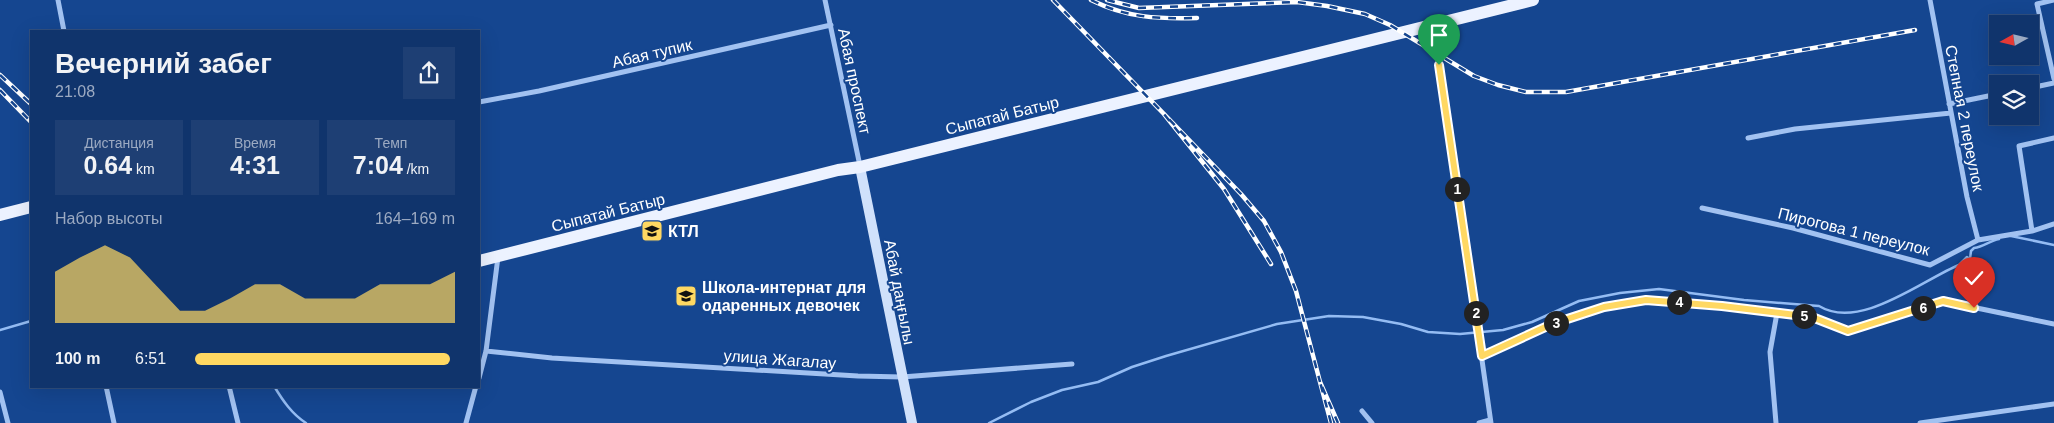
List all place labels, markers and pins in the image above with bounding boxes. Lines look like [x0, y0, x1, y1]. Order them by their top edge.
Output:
pin [1418, 14, 1460, 65]
pin: 1 [1444, 176, 1470, 202]
school or university icon: КТЛ [640, 219, 664, 243]
place label: КТЛ [668, 223, 699, 240]
pin [1953, 257, 1995, 308]
place label: Школа-интернат для одаренных девочек [702, 279, 866, 314]
school or university icon: Школа-интернат для одаренных девочек [674, 284, 698, 308]
pin: 4 [1666, 290, 1692, 314]
pin: 6 [1910, 296, 1936, 320]
pin: 2 [1464, 300, 1488, 326]
pin: 5 [1792, 304, 1816, 328]
pin: 3 [1544, 310, 1568, 336]

